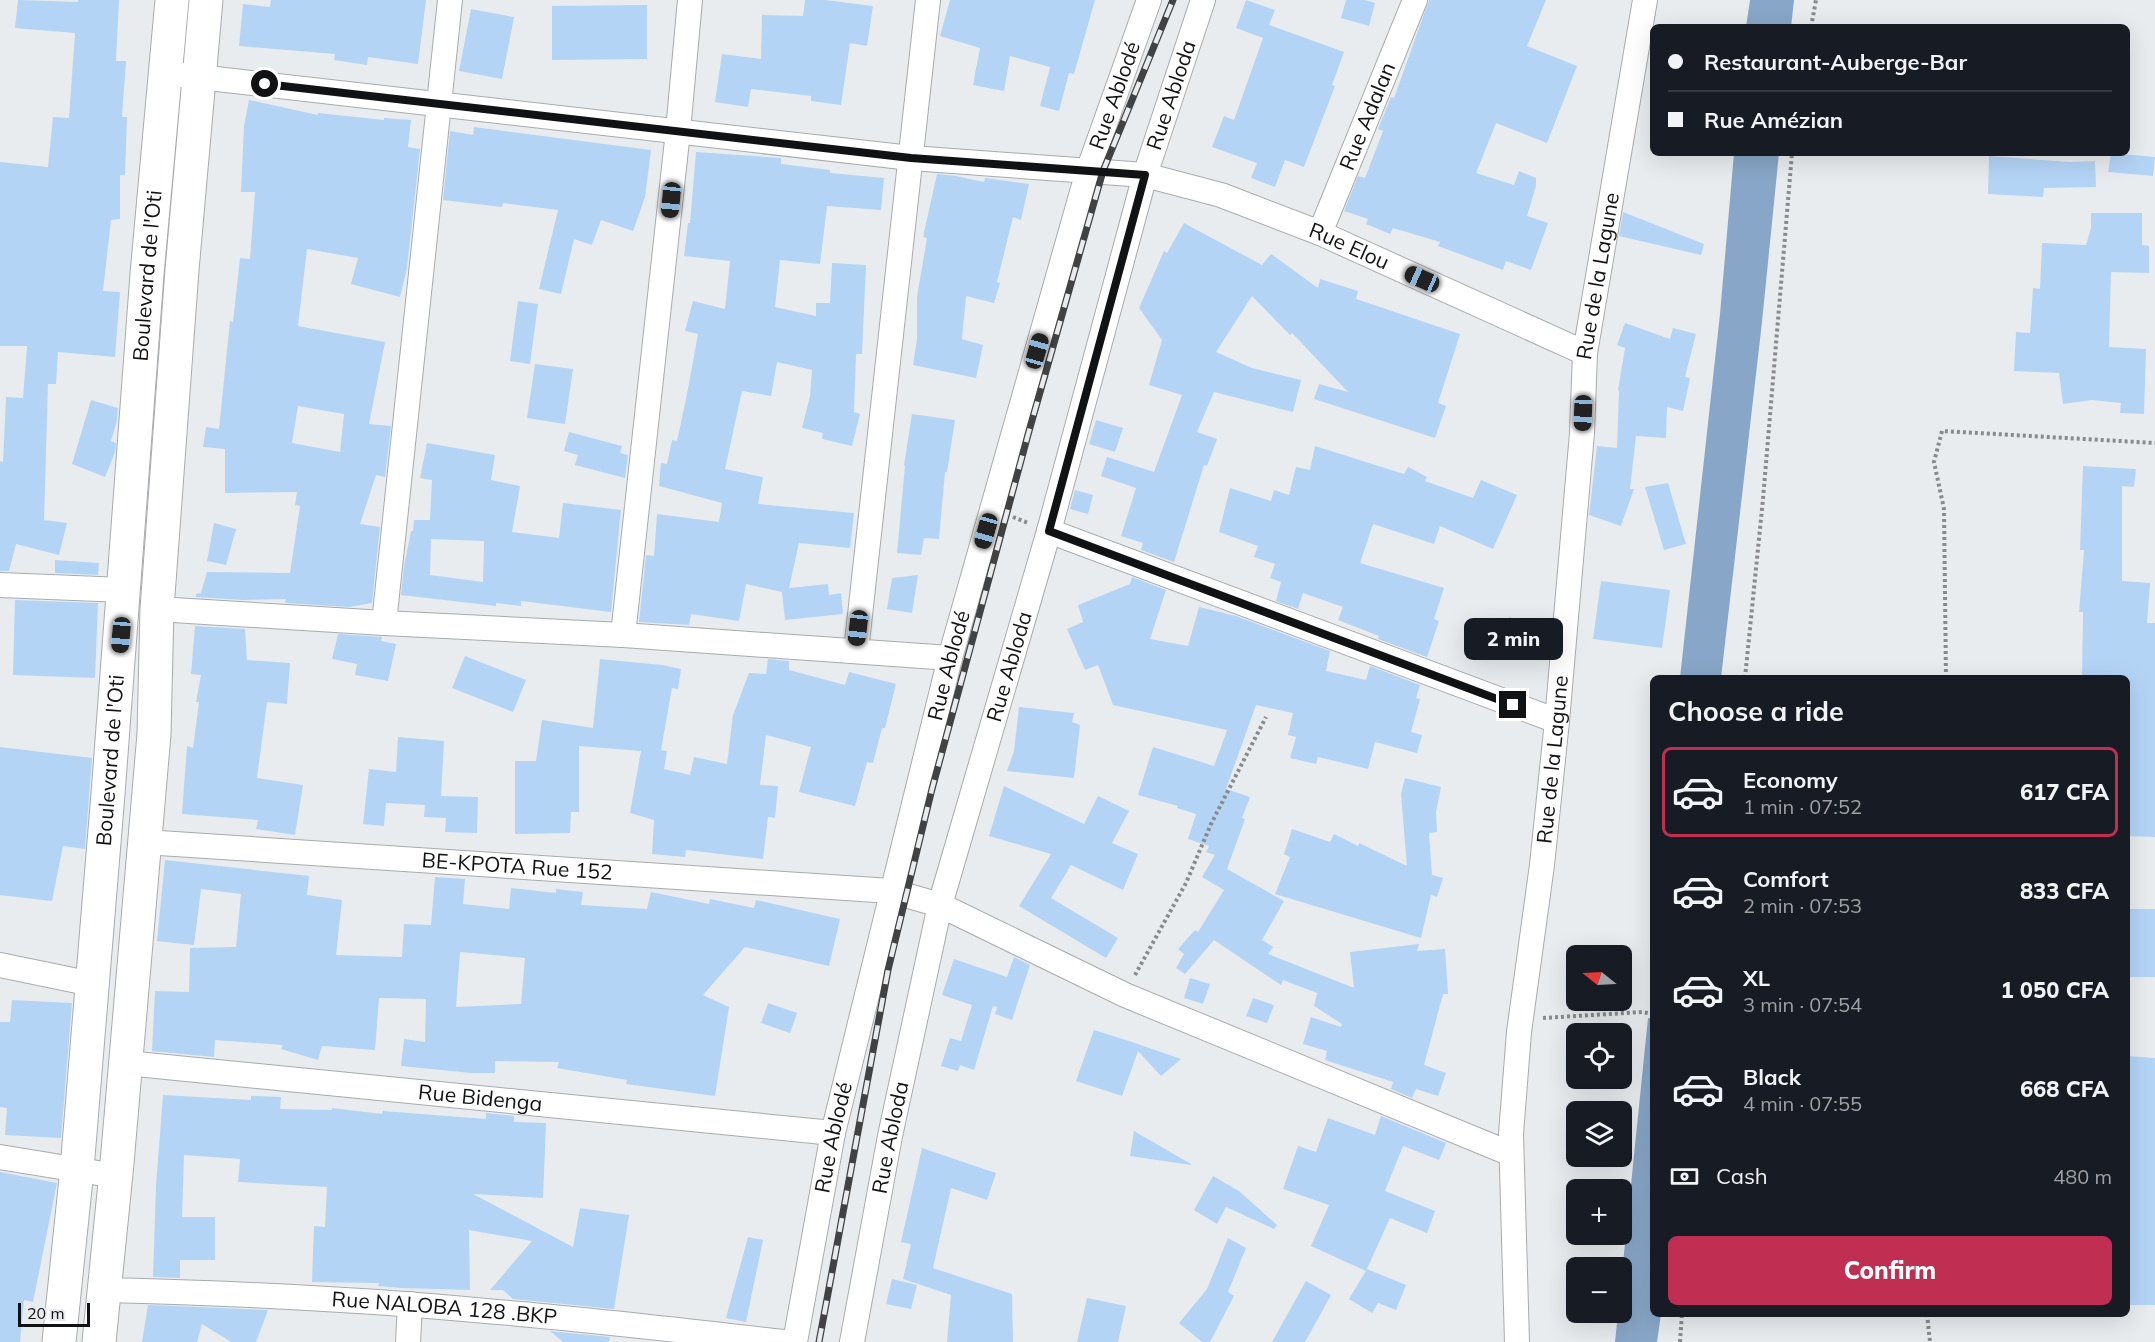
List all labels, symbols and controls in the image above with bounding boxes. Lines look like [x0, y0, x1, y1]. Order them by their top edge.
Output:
street label: Rue Abloda [1140, 37, 1201, 153]
street label: Rue Ablodé [1083, 38, 1145, 153]
text: Restaurant-Auberge-Bar [1704, 48, 1967, 76]
street label: Rue Adalan [1333, 58, 1400, 174]
route start [251, 70, 278, 97]
text: Rue Amézian [1704, 106, 1843, 134]
car [660, 181, 682, 219]
street label: Boulevard de l'Oti [126, 189, 167, 362]
street label: Rue de la Lagune [1570, 190, 1624, 361]
street label: Rue Elou [1306, 216, 1394, 275]
car [1402, 263, 1442, 295]
car [1023, 331, 1051, 371]
car [1573, 395, 1593, 431]
car [972, 511, 1000, 551]
street label: Rue Ablodé [921, 607, 975, 723]
street label: Rue Abloda [980, 608, 1037, 725]
car [847, 609, 869, 647]
car [110, 616, 132, 654]
callout: 2 min [1464, 618, 1562, 660]
text: 2 min [1487, 626, 1540, 651]
street label: Boulevard de l'Oti [90, 674, 129, 847]
street label: Rue de la Lagune [1530, 674, 1573, 845]
route end [1499, 691, 1526, 718]
text: Choose a ride [1668, 694, 1844, 728]
icon: car [1671, 765, 1725, 819]
text: Economy [1743, 766, 1838, 794]
text: 617 CFA [2020, 778, 2109, 806]
text: 1 min · 07:52 [1743, 794, 1862, 819]
street label: BE-KPOTA Rue 152 [421, 846, 614, 885]
icon: car [1671, 864, 1725, 918]
text: Comfort [1743, 865, 1829, 893]
text: 833 CFA [2020, 877, 2109, 905]
text: 2 min · 07:53 [1743, 893, 1862, 918]
north arrow [1566, 945, 1632, 1011]
map controls [1566, 945, 1632, 1323]
icon: car [1671, 963, 1725, 1017]
text: XL [1743, 964, 1770, 992]
text: 1 050 CFA [2000, 976, 2109, 1004]
text: 3 min · 07:54 [1743, 992, 1862, 1017]
button: locate [1566, 1023, 1632, 1089]
icon: car [1671, 1062, 1725, 1116]
text: Black [1743, 1063, 1801, 1091]
text: 668 CFA [2020, 1075, 2109, 1103]
street label: Rue Bidenga [417, 1078, 544, 1116]
street label: Rue Ablodé [808, 1079, 857, 1195]
street label: Rue Abloda [866, 1079, 913, 1196]
text: 4 min · 07:55 [1743, 1091, 1862, 1116]
button: layers [1566, 1101, 1632, 1167]
icon: cash [1668, 1160, 1701, 1193]
text: Cash [1716, 1162, 1768, 1190]
text: 480 m [2053, 1164, 2112, 1189]
button: + [1566, 1179, 1632, 1245]
button: Confirm [1668, 1236, 2112, 1305]
button: − [1566, 1257, 1632, 1323]
street label: Rue NALOBA 128 .BKP [331, 1285, 558, 1329]
scale bar [18, 1300, 90, 1328]
text: 20 m [27, 1303, 64, 1323]

